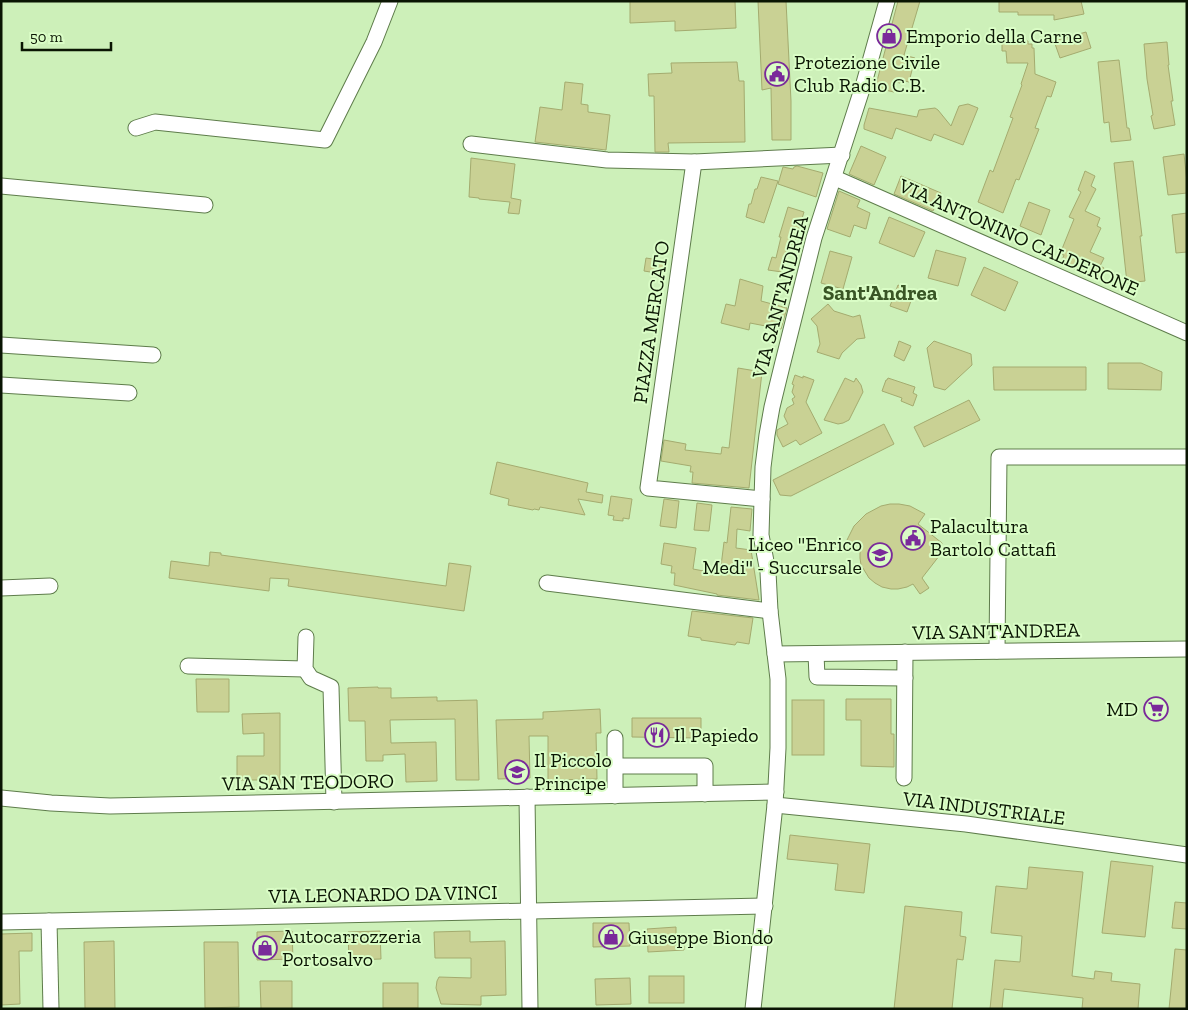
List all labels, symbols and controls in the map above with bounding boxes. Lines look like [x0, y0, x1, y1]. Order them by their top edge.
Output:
scale bar [22, 20, 111, 52]
shop icon: Emporio della Carne [876, 23, 902, 49]
place label: Emporio della Carne [906, 24, 1082, 48]
text: 50 m [30, 28, 63, 46]
place label: Protezione Civile Club Radio C.B. [794, 50, 940, 97]
public building icon: Protezione Civile Club Radio C.B. [764, 61, 790, 87]
street label: VIA ANTONINO CALDERONE [894, 173, 1143, 301]
street label: VIA SANT'ANDREA [746, 212, 814, 382]
street label: PIAZZA MERCATO [628, 239, 674, 405]
district label: Sant'Andrea [823, 280, 938, 305]
place label: Palacultura Bartolo Cattafi [930, 514, 1056, 561]
public building icon: Palacultura Bartolo Cattafi [900, 525, 926, 551]
place label: Liceo "Enrico Medi" - Succursale [702, 532, 862, 579]
school or university icon: Liceo "Enrico Medi" - Succursale [867, 542, 893, 568]
street label: VIA SANT'ANDREA [911, 618, 1081, 644]
supermarket icon: MD [1143, 696, 1169, 722]
place label: MD [1106, 697, 1138, 721]
restaurant icon: Il Papiedo [644, 722, 670, 748]
place label: Il Papiedo [674, 723, 759, 747]
place label: Il Piccolo Principe [534, 748, 612, 795]
school or university icon: Il Piccolo Principe [504, 759, 530, 785]
street label: VIA SAN TEODORO [221, 769, 394, 796]
street label: VIA INDUSTRIALE [901, 786, 1066, 830]
street label: VIA LEONARDO DA VINCI [267, 880, 498, 908]
place label: Autocarrozzeria Portosalvo [282, 924, 421, 971]
shop icon: Giuseppe Biondo [598, 924, 624, 950]
place label: Giuseppe Biondo [628, 925, 773, 949]
shop icon: Autocarrozzeria Portosalvo [252, 935, 278, 961]

